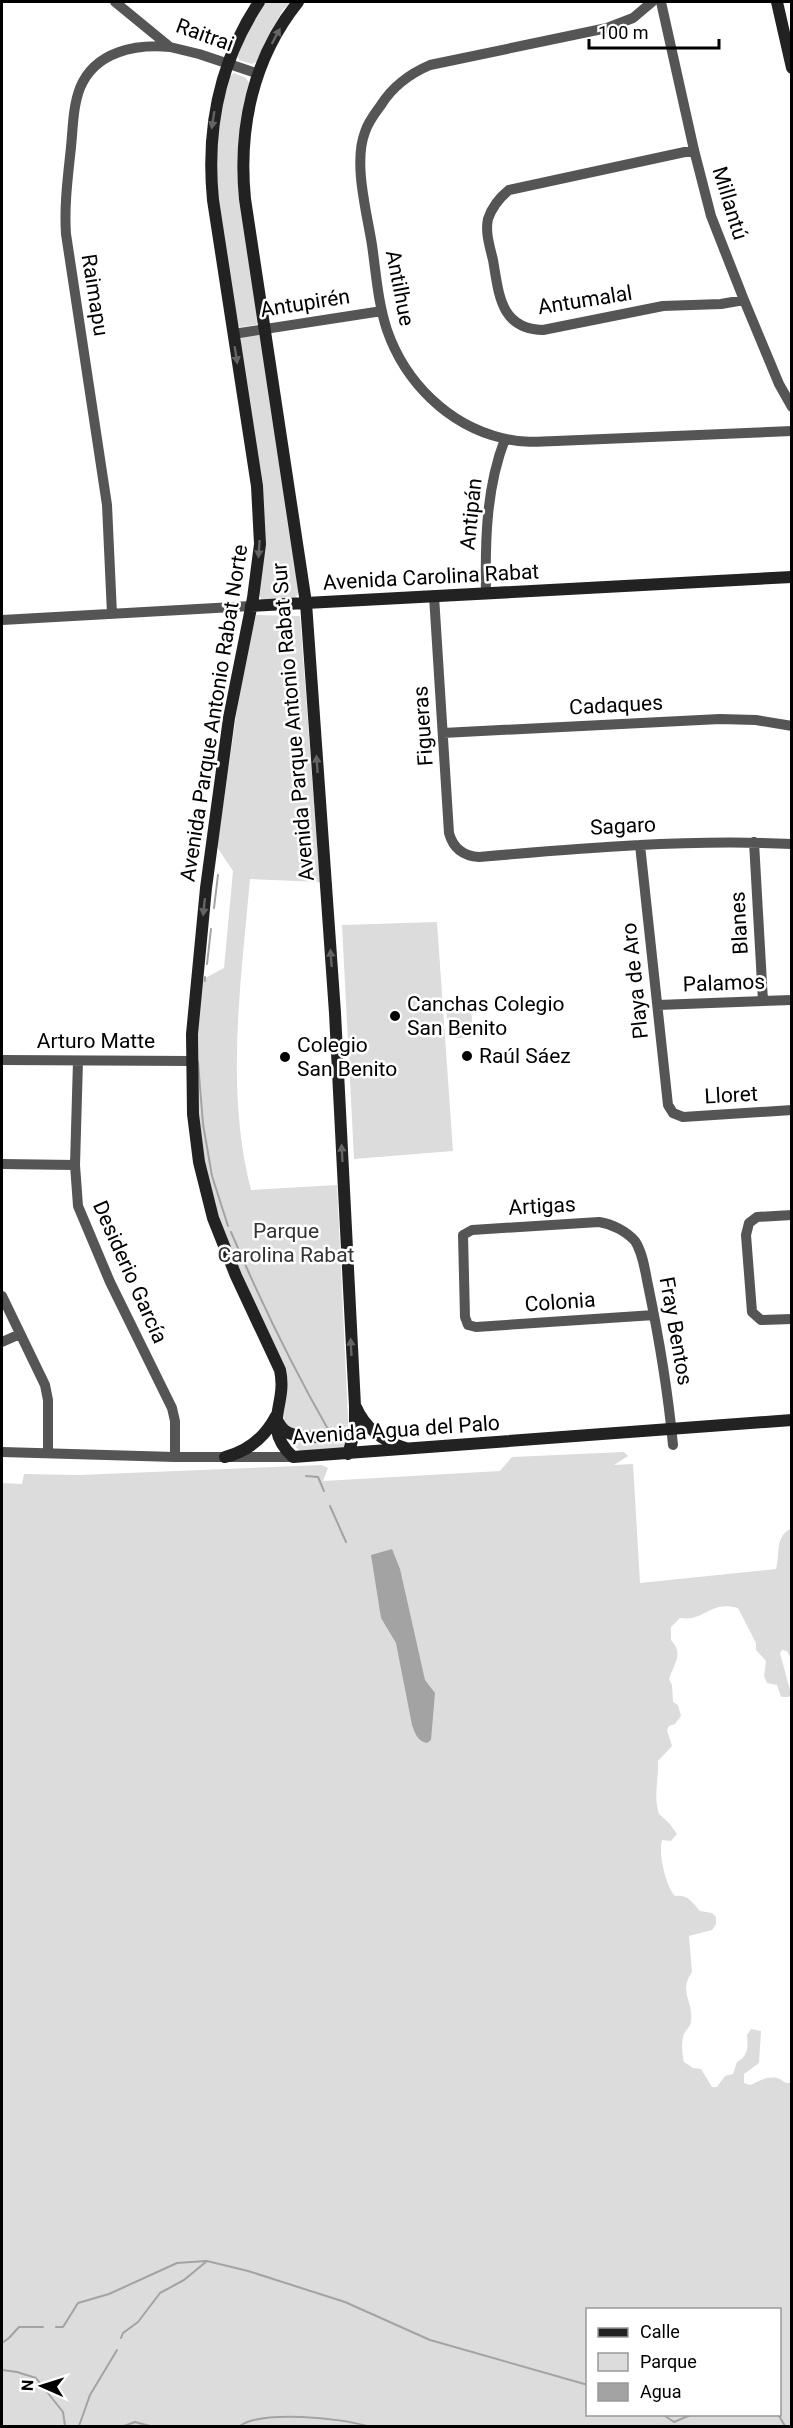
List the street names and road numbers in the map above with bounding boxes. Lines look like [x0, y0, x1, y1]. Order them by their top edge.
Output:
street label: Raitrai [173, 14, 237, 56]
street label: Millantú [708, 164, 752, 242]
street label: Antilhue [381, 248, 419, 328]
street label: Raimapu [77, 252, 113, 338]
street label: Antumalal [536, 281, 634, 319]
street label: Antupirén [259, 284, 351, 322]
street label: Antipán [455, 477, 487, 551]
street label: Avenida Parque Antonio Rabat Norte [175, 543, 253, 883]
street label: Avenida Carolina Rabat [322, 559, 540, 595]
street label: Avenida Parque Antonio Rabat Sur [267, 562, 319, 882]
street label: Figueras [408, 685, 438, 767]
street label: Cadaques [569, 691, 663, 719]
street label: Sagaro [589, 812, 657, 840]
street label: Blanes [725, 891, 753, 955]
street label: Playa de Aro [617, 922, 653, 1040]
street label: Palamos [682, 970, 766, 996]
street label: Arturo Matte [37, 1029, 155, 1053]
street label: Lloret [704, 1082, 758, 1108]
street label: Artigas [508, 1192, 576, 1220]
street label: Desiderio García [88, 1197, 172, 1347]
street label: Fray Bentos [655, 1275, 697, 1387]
street label: Colonia [524, 1288, 596, 1316]
street label: Avenida Agua del Palo [291, 1411, 501, 1449]

